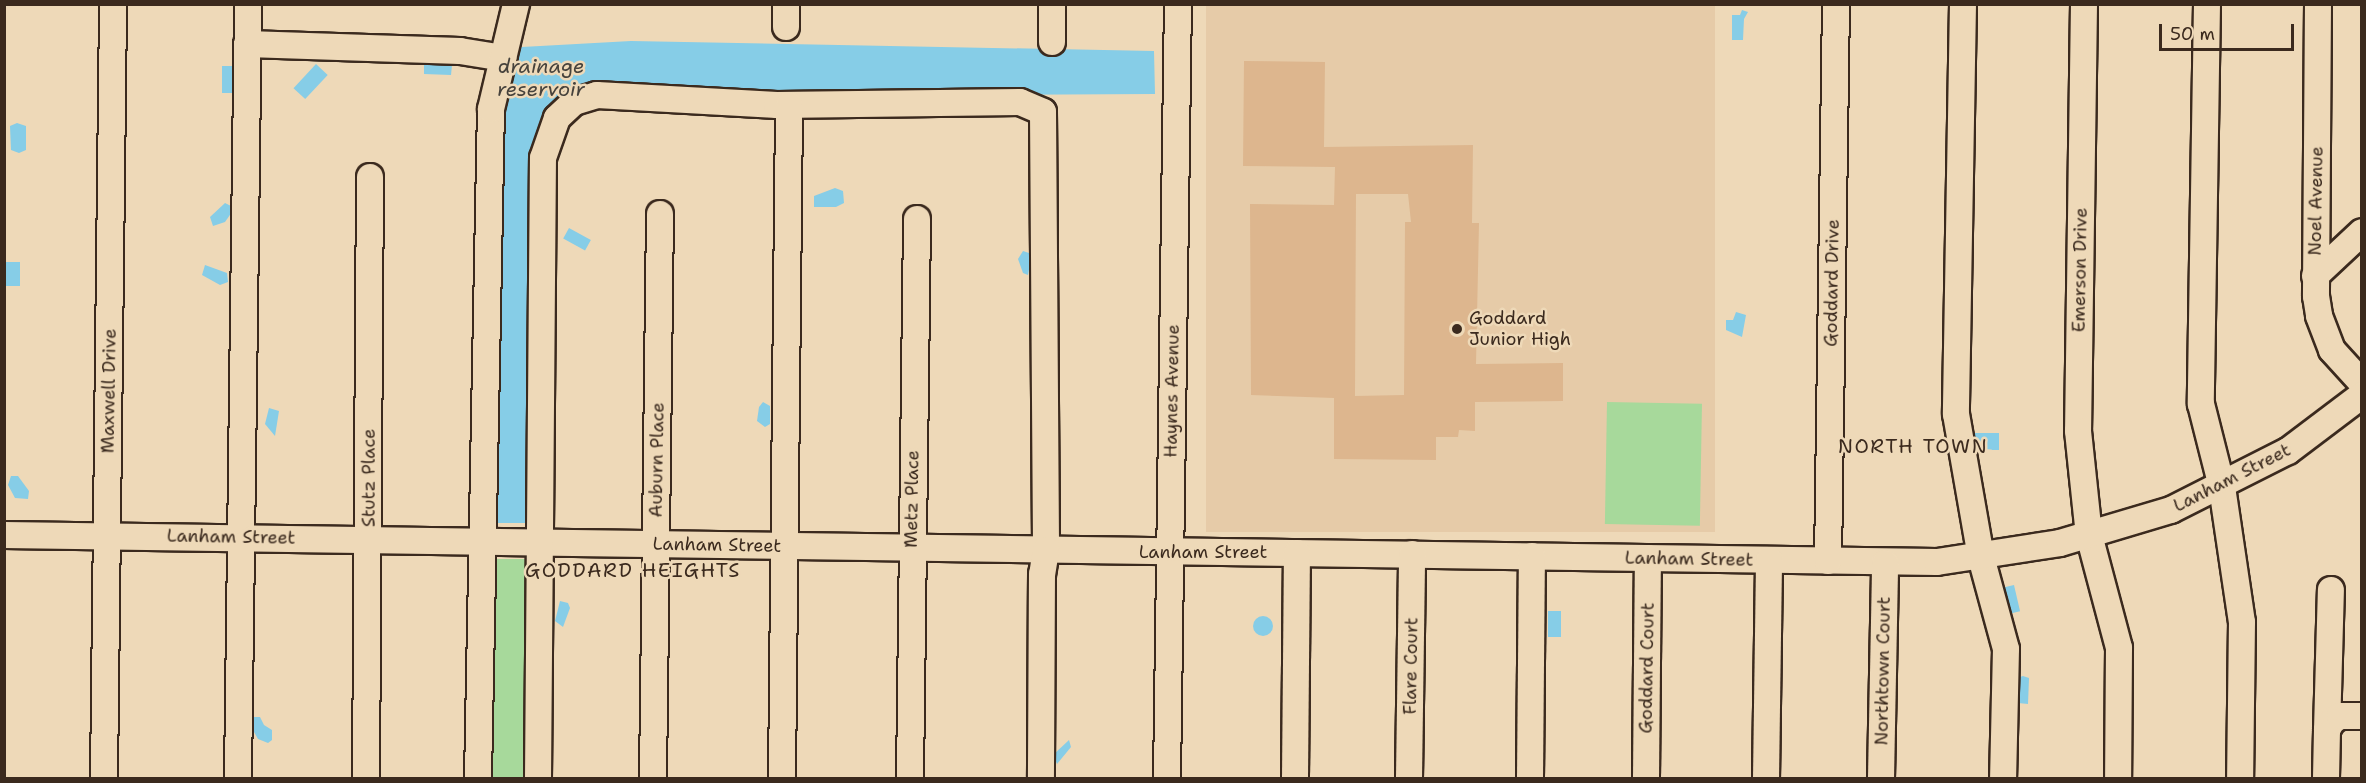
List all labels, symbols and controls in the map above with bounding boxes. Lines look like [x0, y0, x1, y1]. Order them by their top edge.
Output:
scale bar [2162, 12, 2297, 50]
text: 50 m [2170, 22, 2215, 46]
water label: drainage reservoir [497, 55, 585, 102]
street label: Noel Avenue [2304, 146, 2328, 256]
street label: Emerson Drive [2068, 208, 2092, 332]
street label: Goddard Drive [1820, 219, 1844, 347]
place label: Goddard Junior High [1469, 308, 1571, 350]
marker: Goddard Junior High [1450, 322, 1464, 336]
street label: Haynes Avenue [1160, 324, 1184, 458]
street label: Maxwell Drive [97, 329, 121, 453]
street label: Auburn Place [645, 402, 669, 518]
street label: Stutz Place [358, 429, 380, 527]
district label: NORTH TOWN [1838, 434, 1988, 458]
street label: Lanham Street [2170, 439, 2294, 517]
street label: Metz Place [900, 450, 924, 548]
street label: Lanham Street [167, 525, 295, 549]
street label: Lanham Street [653, 533, 781, 557]
street label: Lanham Street [1139, 541, 1267, 563]
street label: Lanham Street [1625, 547, 1753, 571]
district label: GODDARD HEIGHTS [525, 558, 741, 582]
street label: Northtown Court [1871, 596, 1895, 746]
street label: Goddard Court [1635, 602, 1659, 734]
street label: Flare Court [1399, 617, 1423, 715]

